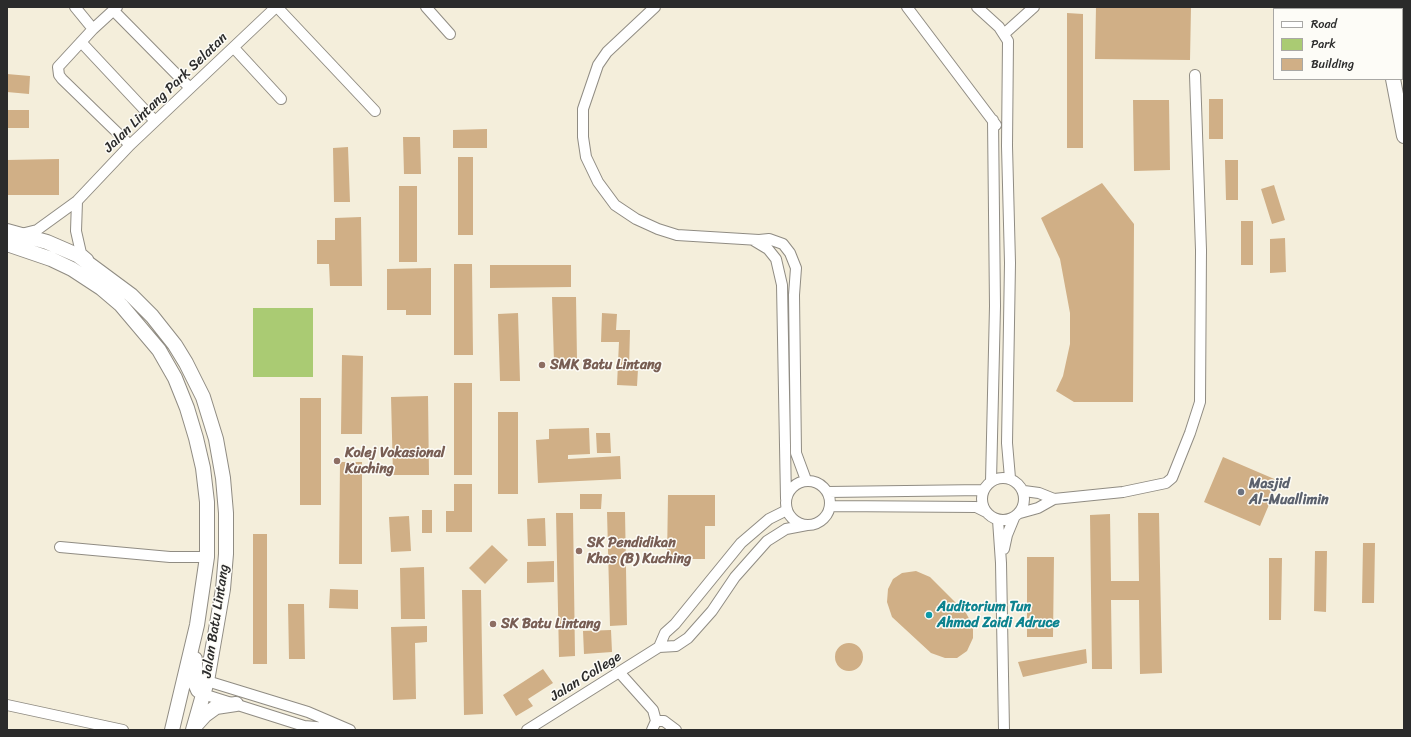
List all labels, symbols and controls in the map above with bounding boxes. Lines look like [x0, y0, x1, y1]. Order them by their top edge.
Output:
legend [1273, 8, 1403, 80]
text: Road [1311, 13, 1337, 35]
street label: Jalan Lintang Park Selatan [101, 30, 231, 156]
text: Park [1311, 33, 1336, 55]
text: Building [1311, 53, 1354, 75]
place label: SMK Batu Lintang [550, 357, 662, 373]
marker: SMK Batu Lintang [537, 360, 547, 370]
place label: Kolej Vokasional Kuching [345, 445, 445, 478]
marker: Kolej Vokasional Kuching [332, 456, 342, 466]
place label: Masjid Al-Muallimin [1249, 476, 1329, 508]
marker: Masjid Al-Muallimin [1236, 487, 1246, 497]
place label: SK Pendidikan Khas (B) Kuching [587, 535, 691, 568]
marker: SK Pendidikan Khas (B) Kuching [574, 546, 584, 556]
street label: Jalan Batu Lintang [199, 563, 233, 679]
place label: Auditorium Tun Ahmad Zaidi Adruce [937, 599, 1060, 632]
marker: Auditorium Tun Ahmad Zaidi Adruce [924, 610, 934, 620]
place label: SK Batu Lintang [501, 616, 601, 632]
marker: SK Batu Lintang [488, 619, 498, 629]
street label: Jalan College [547, 649, 625, 705]

